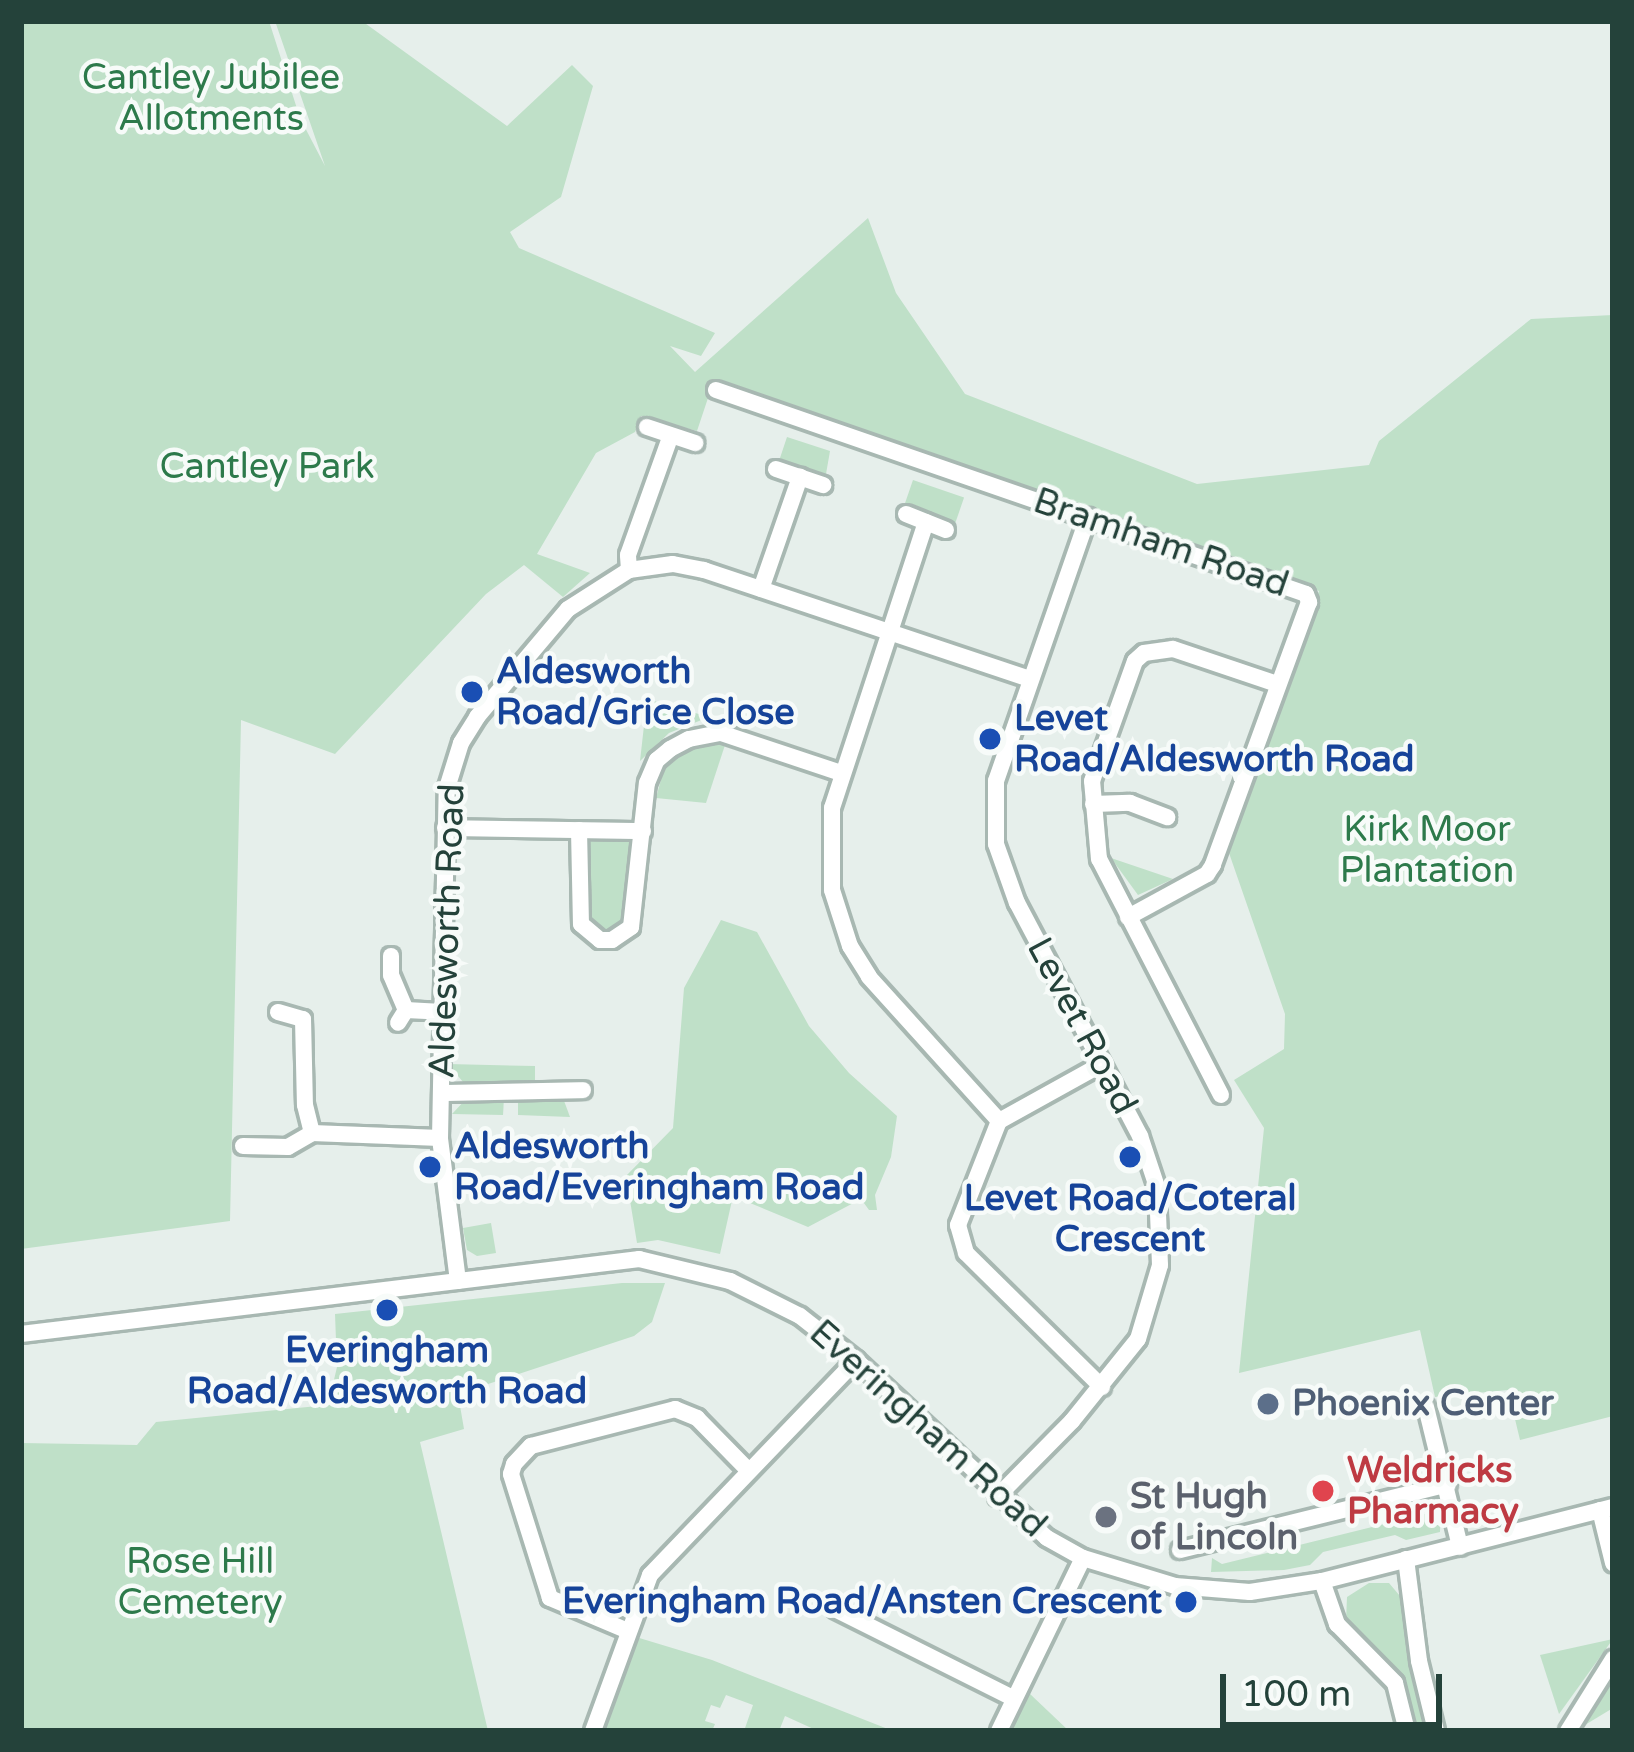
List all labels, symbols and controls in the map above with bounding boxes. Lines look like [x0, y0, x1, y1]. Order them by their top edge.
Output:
park label: Cantley Jubilee Allotments [82, 55, 340, 140]
park label: Cantley Park [159, 445, 375, 489]
street label: Bramham Road [1028, 479, 1294, 607]
place label: Aldesworth Road/Grice Close [496, 649, 795, 734]
marker: Aldesworth Road/Grice Close [459, 679, 485, 705]
place label: Levet Road/Aldesworth Road [1014, 696, 1415, 781]
marker: Levet Road/Aldesworth Road [977, 726, 1003, 752]
street label: Aldesworth Road [420, 783, 474, 1079]
park label: Kirk Moor Plantation [1340, 807, 1514, 892]
street label: Levet Road [1017, 930, 1147, 1122]
place label: Aldesworth Road/Everingham Road [454, 1124, 864, 1209]
marker: Levet Road/Coteral Crescent [1117, 1144, 1143, 1170]
marker: Aldesworth Road/Everingham Road [417, 1154, 443, 1180]
place label: Levet Road/Coteral Crescent [964, 1176, 1296, 1261]
marker: Everingham Road/Aldesworth Road [374, 1297, 400, 1323]
street label: Everingham Road [801, 1311, 1055, 1547]
place label: Everingham Road/Aldesworth Road [187, 1328, 587, 1413]
place label: Phoenix Center [1292, 1382, 1554, 1426]
marker: Phoenix Center [1255, 1391, 1281, 1417]
place label: Weldricks Pharmacy [1347, 1448, 1519, 1533]
place label: St Hugh of Lincoln [1130, 1474, 1298, 1559]
marker: Weldricks Pharmacy [1310, 1478, 1336, 1504]
marker: St Hugh of Lincoln [1093, 1504, 1119, 1530]
park label: Rose Hill Cemetery [117, 1539, 283, 1624]
place label: Everingham Road/Ansten Crescent [562, 1580, 1162, 1624]
marker: Everingham Road/Ansten Crescent [1173, 1589, 1199, 1615]
scale bar [1226, 1650, 1448, 1724]
text: 100 m [1241, 1673, 1351, 1716]

